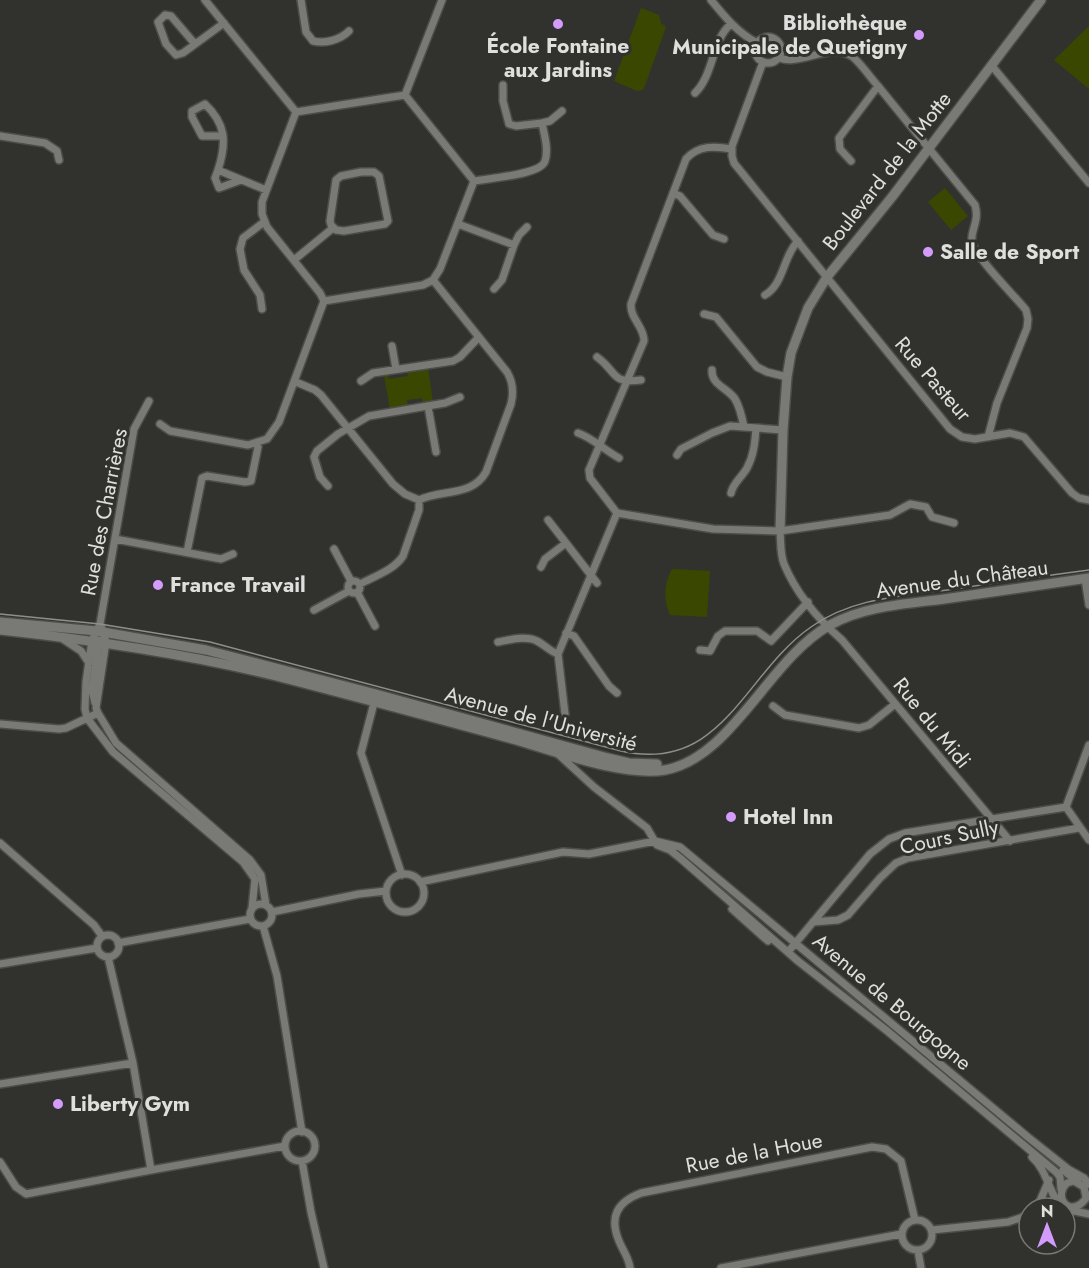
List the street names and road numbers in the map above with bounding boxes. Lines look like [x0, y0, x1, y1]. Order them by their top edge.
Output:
street label: Boulevard de la Motte [815, 85, 959, 257]
street label: Rue Pasteur [888, 330, 979, 428]
street label: Rue des Charrières [73, 426, 135, 598]
street label: Avenue du Château [874, 552, 1050, 606]
street label: Rue du Midi [886, 671, 978, 775]
street label: Avenue de l'Université [442, 679, 641, 759]
street label: Cours Sully [897, 812, 1002, 862]
street label: Avenue de Bourgogne [806, 927, 978, 1078]
street label: Rue de la Houe [683, 1125, 825, 1181]

